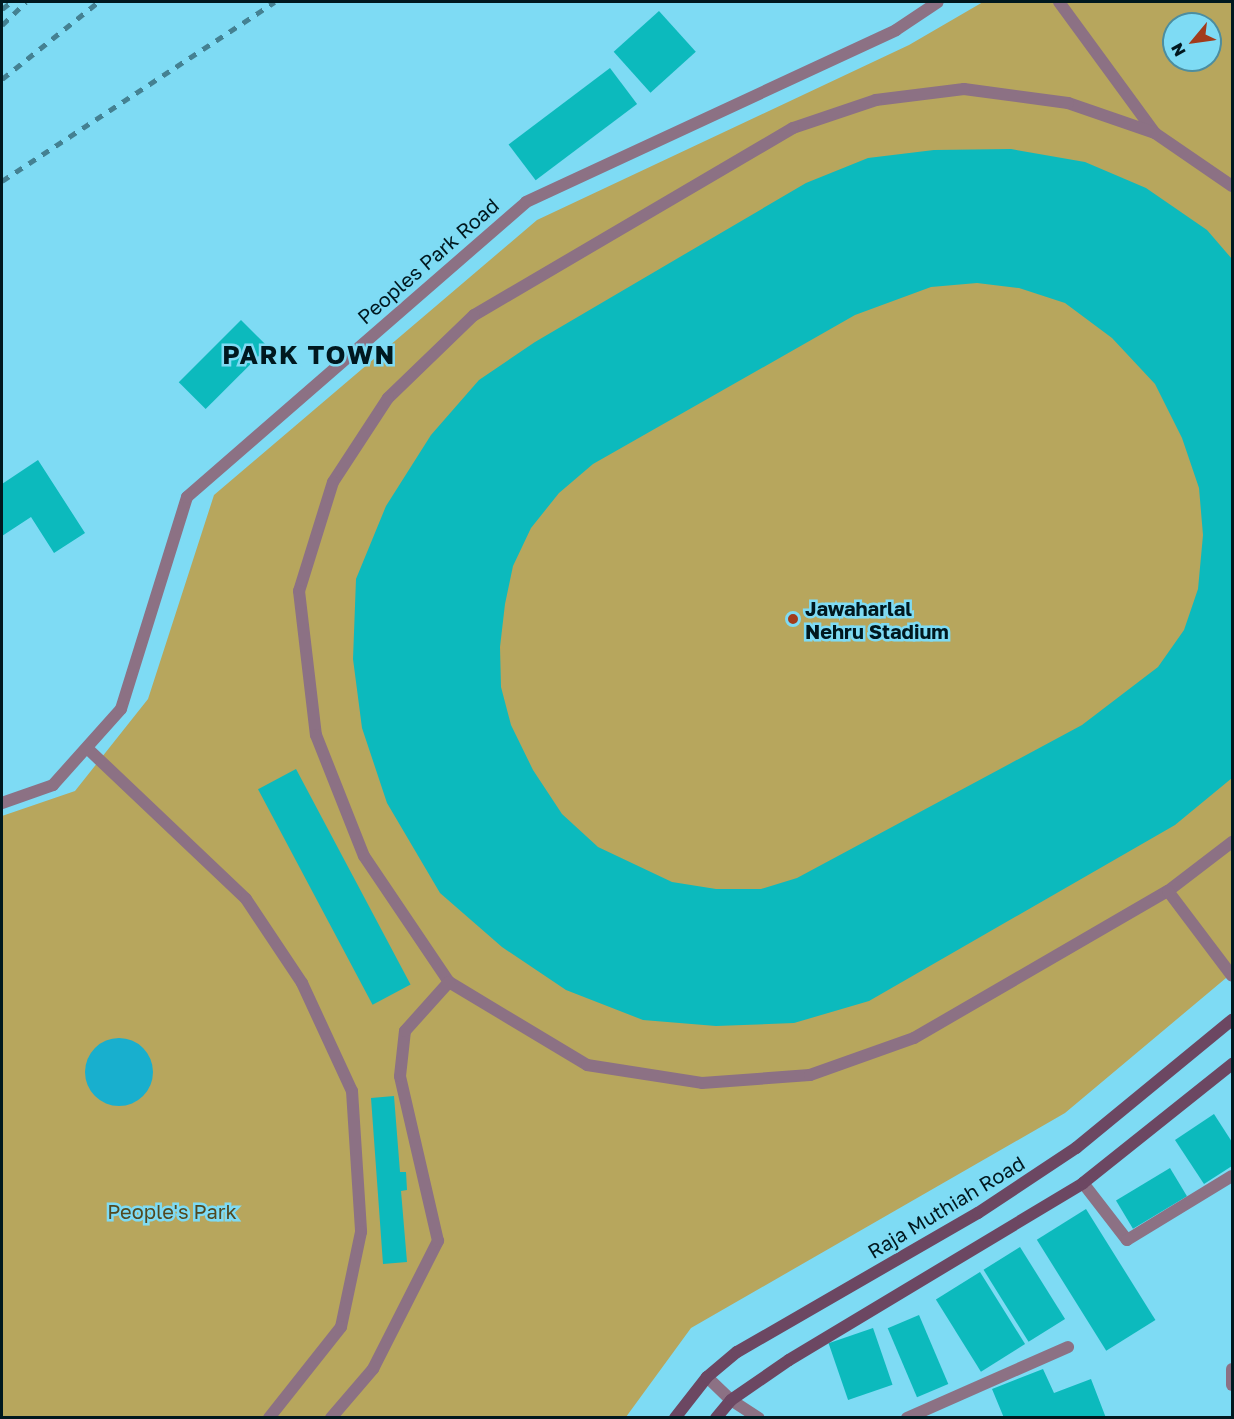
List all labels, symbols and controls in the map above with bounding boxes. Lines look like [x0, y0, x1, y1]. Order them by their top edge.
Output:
north arrow [1162, 12, 1222, 72]
text: N [1166, 40, 1190, 60]
street label: Peoples Park Road [352, 193, 504, 329]
district label: PARK TOWN [222, 339, 396, 371]
place label: Jawaharlal Nehru Stadium [805, 596, 949, 643]
marker: Jawaharlal Nehru Stadium [786, 612, 800, 626]
street label: Raja Muthiah Road [863, 1151, 1029, 1263]
park label: People's Park [107, 1199, 237, 1223]

